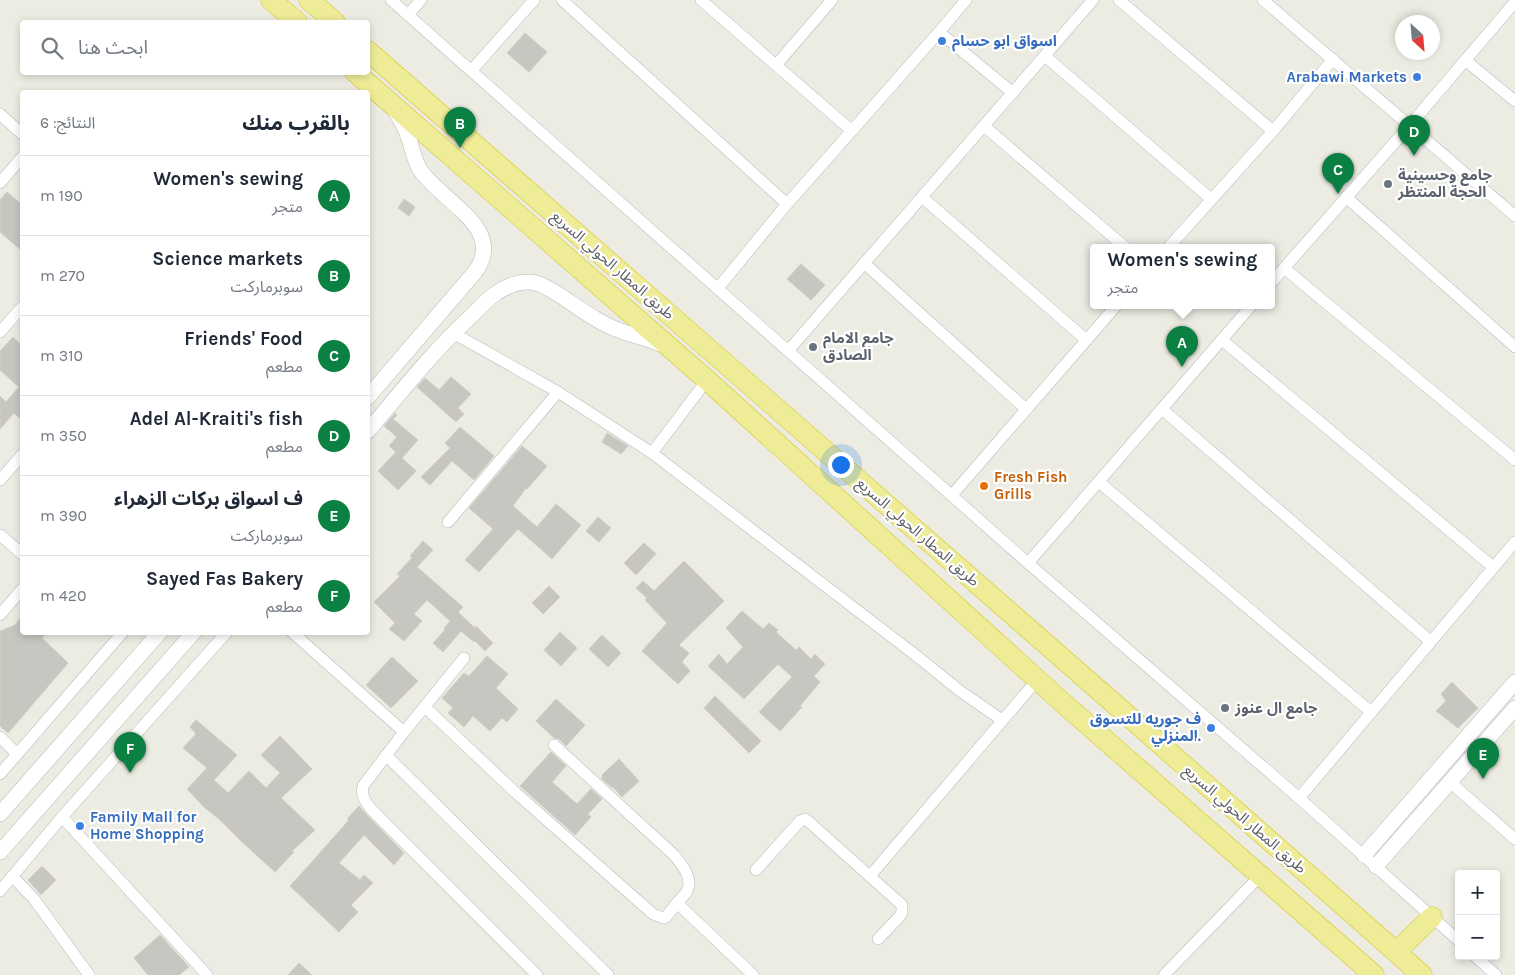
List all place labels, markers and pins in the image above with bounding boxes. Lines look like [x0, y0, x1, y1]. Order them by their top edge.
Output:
place label: اسواق ابو حسام [952, 32, 1057, 52]
marker: اسواق ابو حسام [936, 35, 948, 47]
place label: Arabawi Markets [1286, 68, 1407, 86]
marker: Arabawi Markets [1411, 71, 1423, 83]
pin: B [444, 107, 476, 148]
pin: D [1398, 115, 1430, 156]
pin: C [1322, 153, 1354, 194]
place label: جامع وحسينية الحجة المنتظر [1397, 166, 1492, 201]
marker: جامع وحسينية الحجة المنتظر [1382, 178, 1394, 190]
pin: A [1166, 326, 1198, 367]
place label: جامع الامام الصادق [823, 329, 894, 364]
marker: جامع الامام الصادق [807, 341, 819, 353]
place label: Fresh Fish Grills [994, 468, 1067, 503]
marker: Fresh Fish Grills [978, 480, 990, 492]
place label: جامع ال عنوز [1234, 699, 1318, 719]
marker: جامع ال عنوز [1219, 702, 1231, 714]
place label: ف جوريه للتسوق المنزلي. [1090, 710, 1201, 747]
marker: ف جوريه للتسوق المنزلي. [1205, 722, 1217, 734]
pin: F [114, 732, 146, 773]
pin: E [1467, 738, 1499, 779]
place label: Family Mall for Home Shopping [90, 808, 204, 843]
marker: Family Mall for Home Shopping [74, 820, 86, 832]

